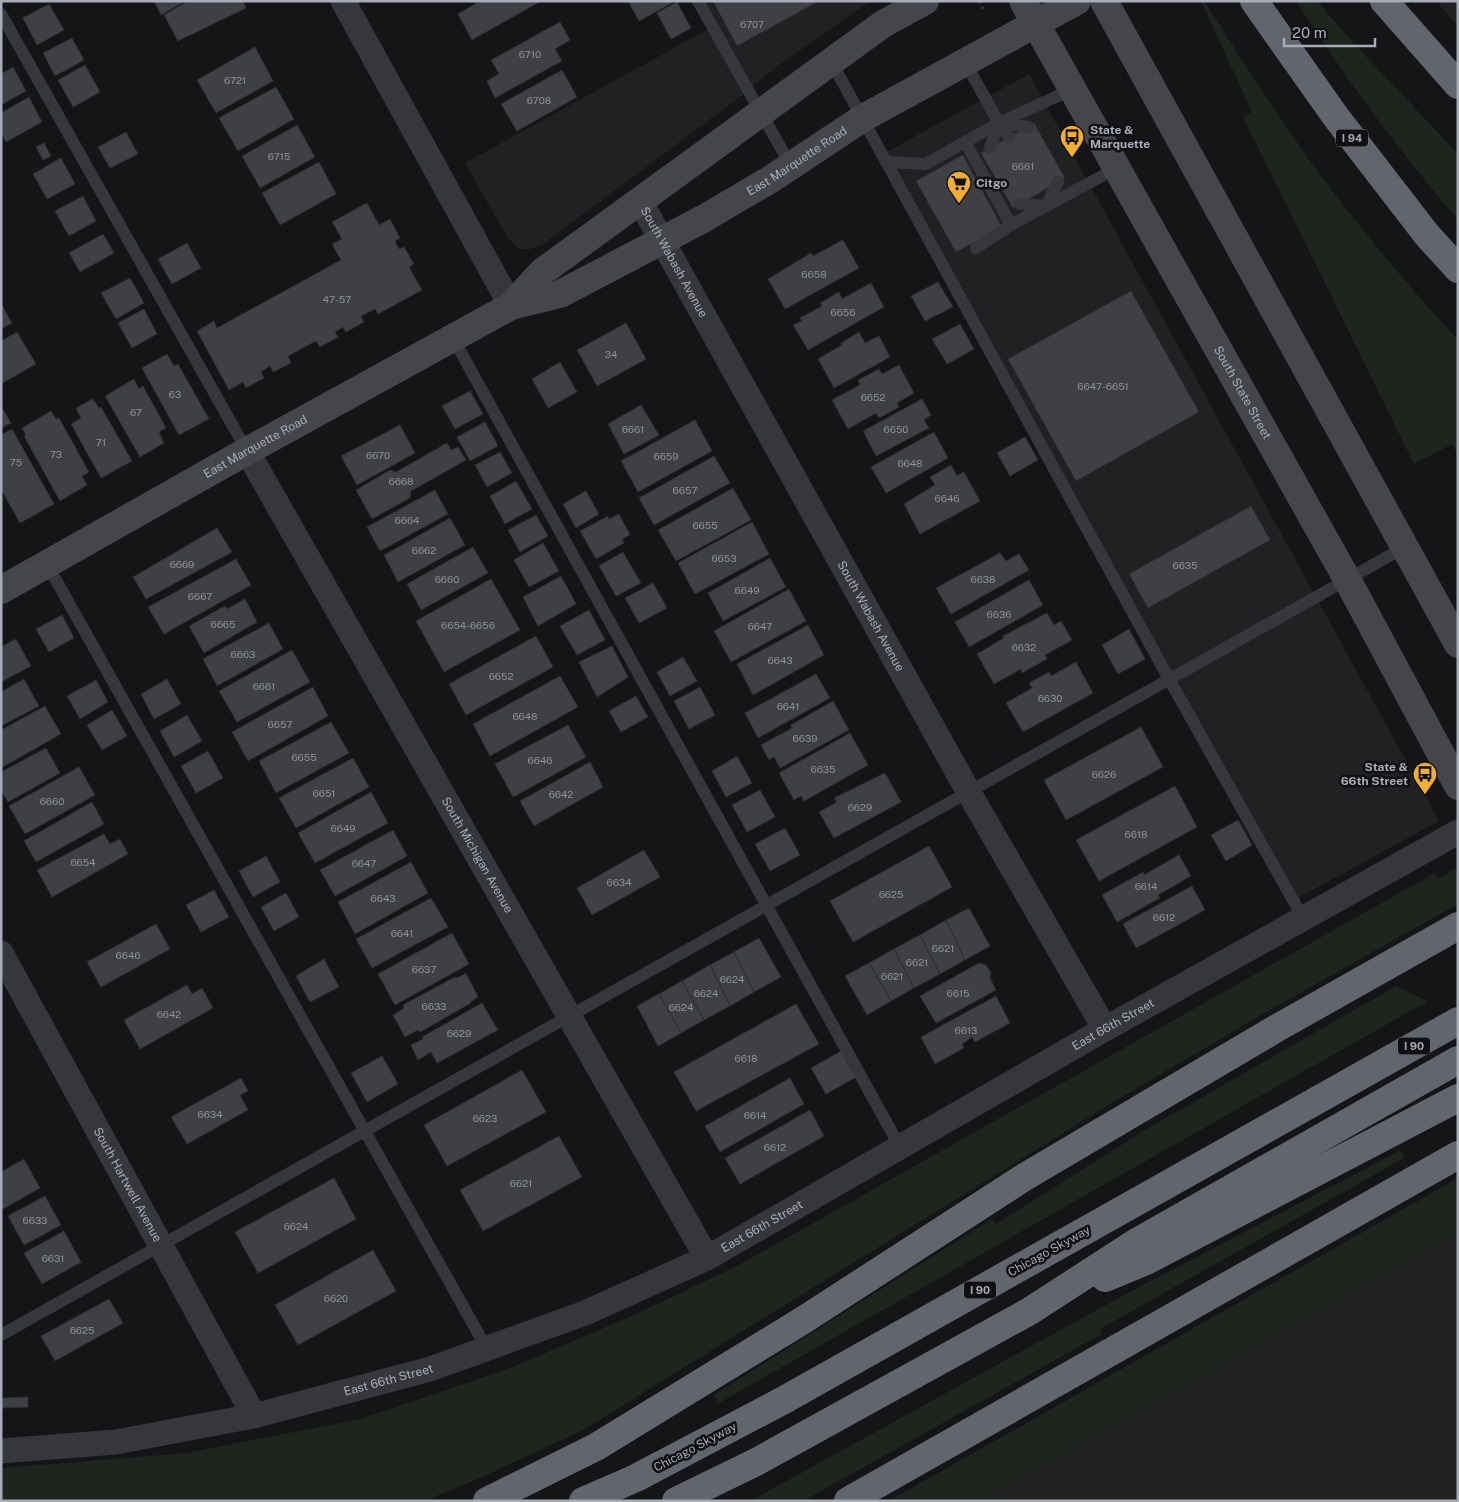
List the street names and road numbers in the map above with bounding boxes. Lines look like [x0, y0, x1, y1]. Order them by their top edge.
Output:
street label: East Marquette Road [744, 124, 850, 199]
road number: I 94 [1336, 130, 1368, 146]
street label: South Wabash Avenue [638, 204, 710, 320]
street label: South State Street [1211, 344, 1274, 442]
street label: East Marquette Road [201, 412, 310, 481]
street label: South Wabash Avenue [834, 558, 907, 674]
street label: South Michigan Avenue [439, 794, 516, 916]
street label: East 66th Street [1070, 996, 1157, 1053]
road number: I 90 [1398, 1038, 1430, 1054]
street label: South Hartwell Avenue [91, 1125, 165, 1245]
street label: East 66th Street [719, 1197, 806, 1255]
street label: Chicago Skyway [1006, 1222, 1093, 1279]
road number: I 90 [964, 1282, 996, 1298]
street label: East 66th Street [342, 1361, 436, 1399]
street label: Chicago Skyway [651, 1419, 739, 1475]

